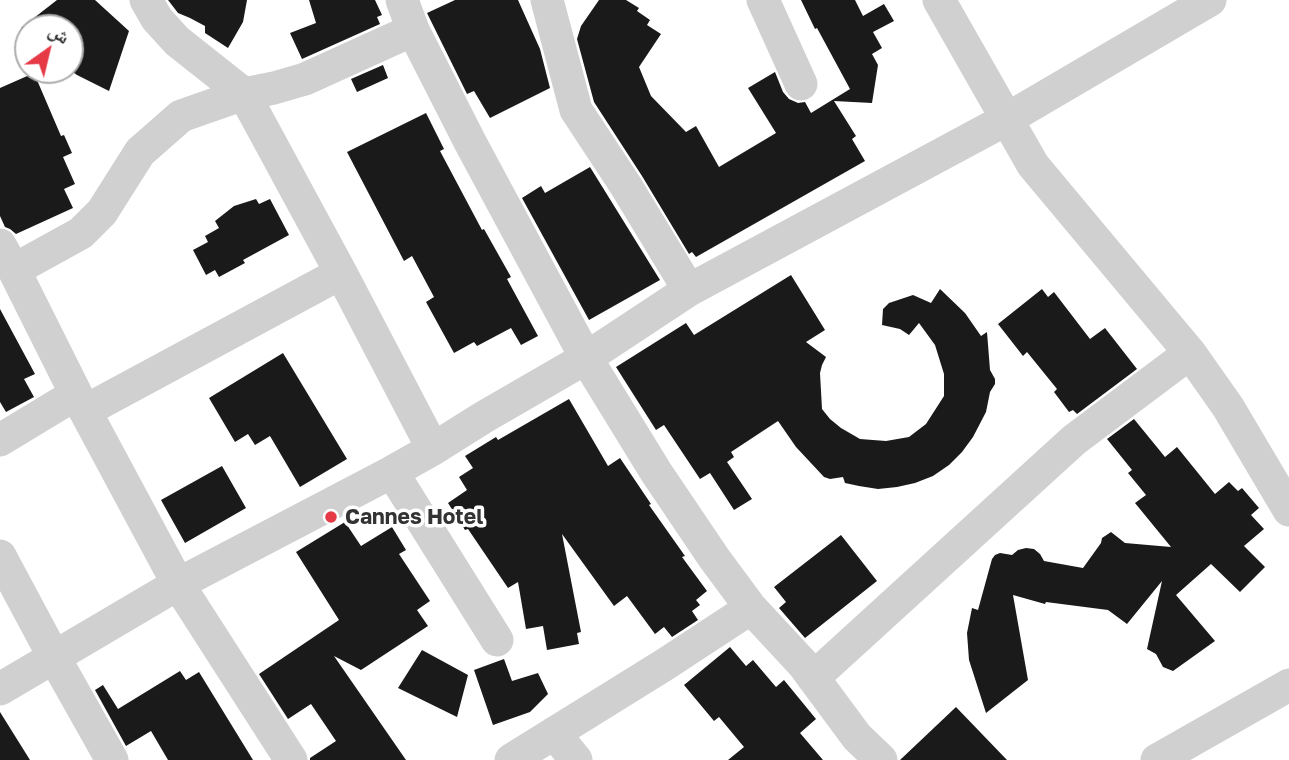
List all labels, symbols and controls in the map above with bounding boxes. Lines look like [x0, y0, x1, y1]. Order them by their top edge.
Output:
north arrow [14, 14, 84, 84]
text: ش [45, 18, 75, 48]
place label: Cannes Hotel [345, 504, 483, 530]
marker: Cannes Hotel [323, 509, 339, 525]

